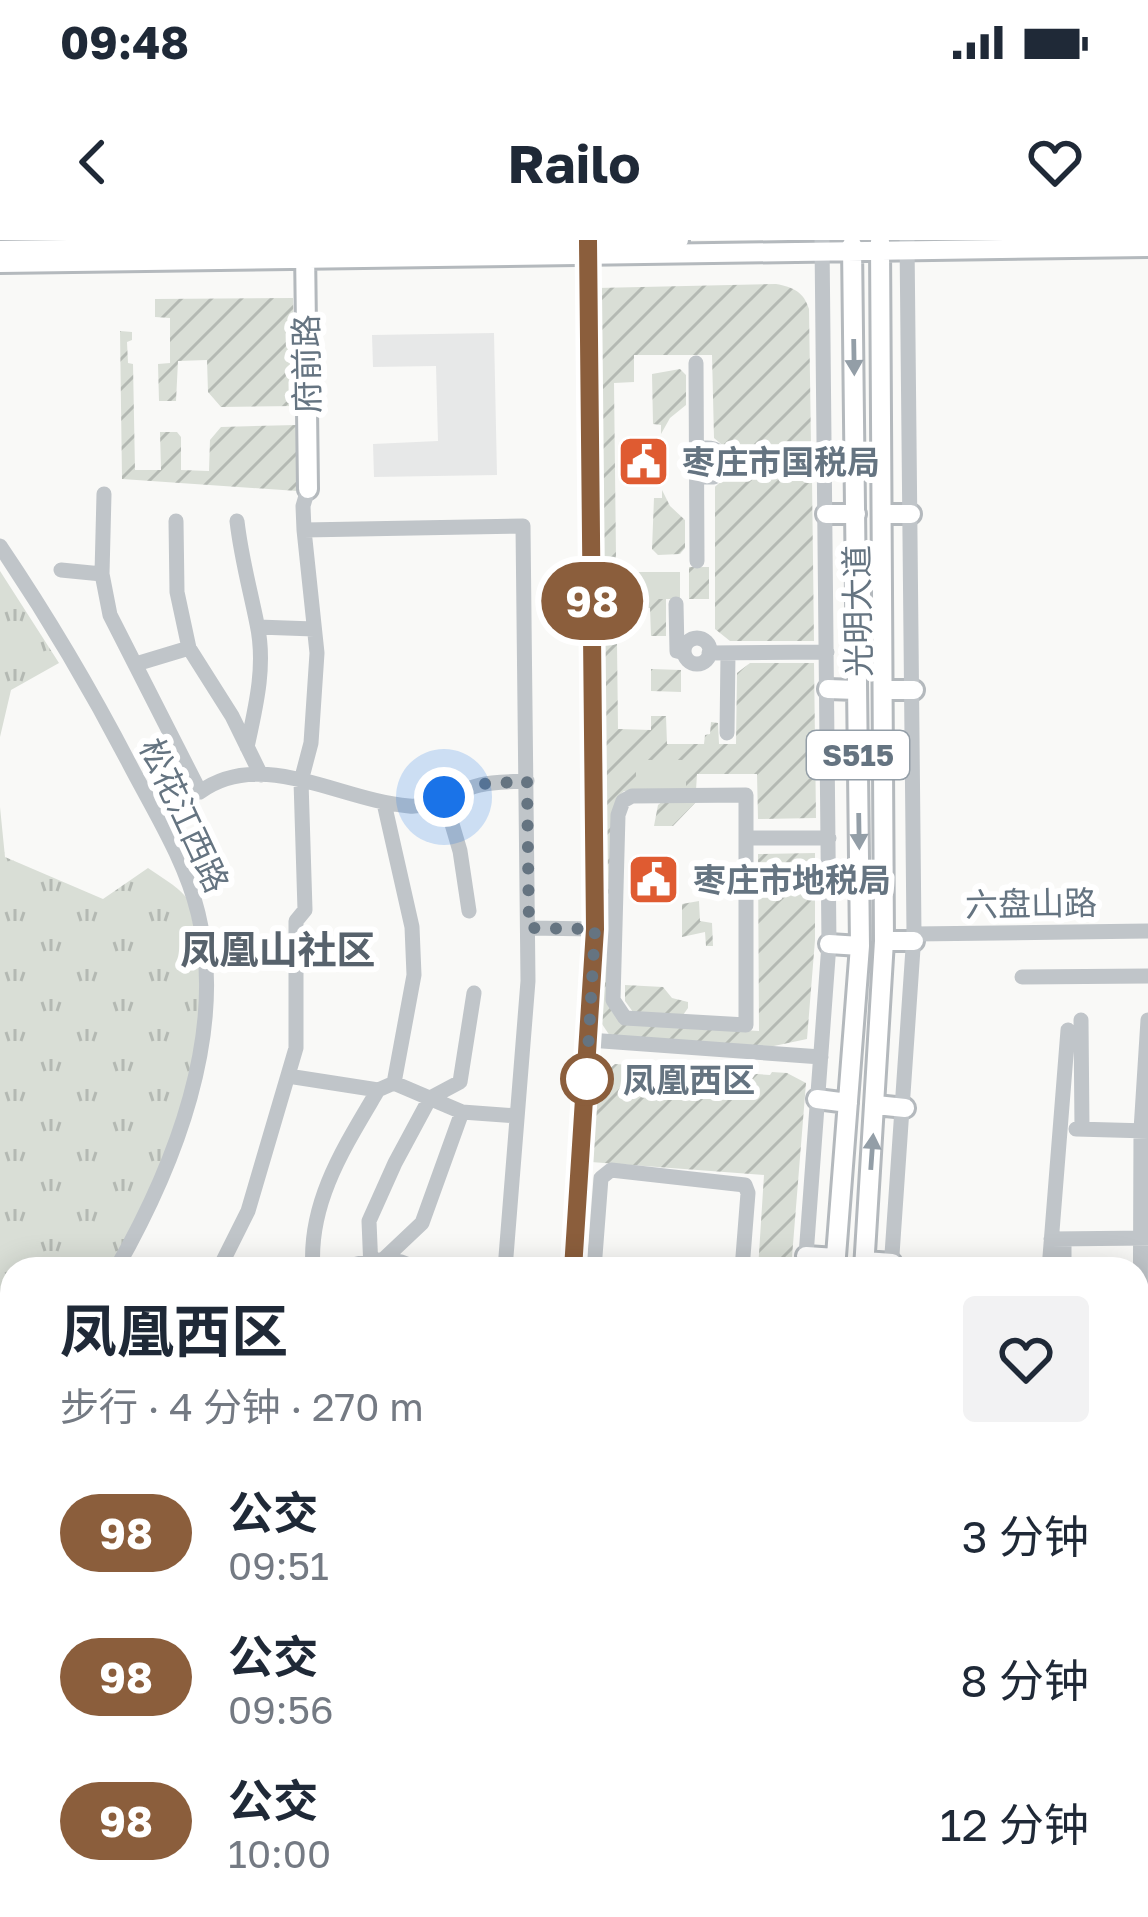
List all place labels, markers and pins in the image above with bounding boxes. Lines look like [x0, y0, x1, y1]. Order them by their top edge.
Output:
public building icon: 枣庄市国税局 [615, 433, 671, 489]
place label: 枣庄市国税局 [682, 442, 880, 481]
public building icon: 枣庄市地税局 [626, 851, 682, 907]
place label: 枣庄市地税局 [693, 860, 891, 899]
marker: 凤凰西区 [562, 1054, 612, 1104]
place label: 凤凰西区 [623, 1060, 755, 1099]

